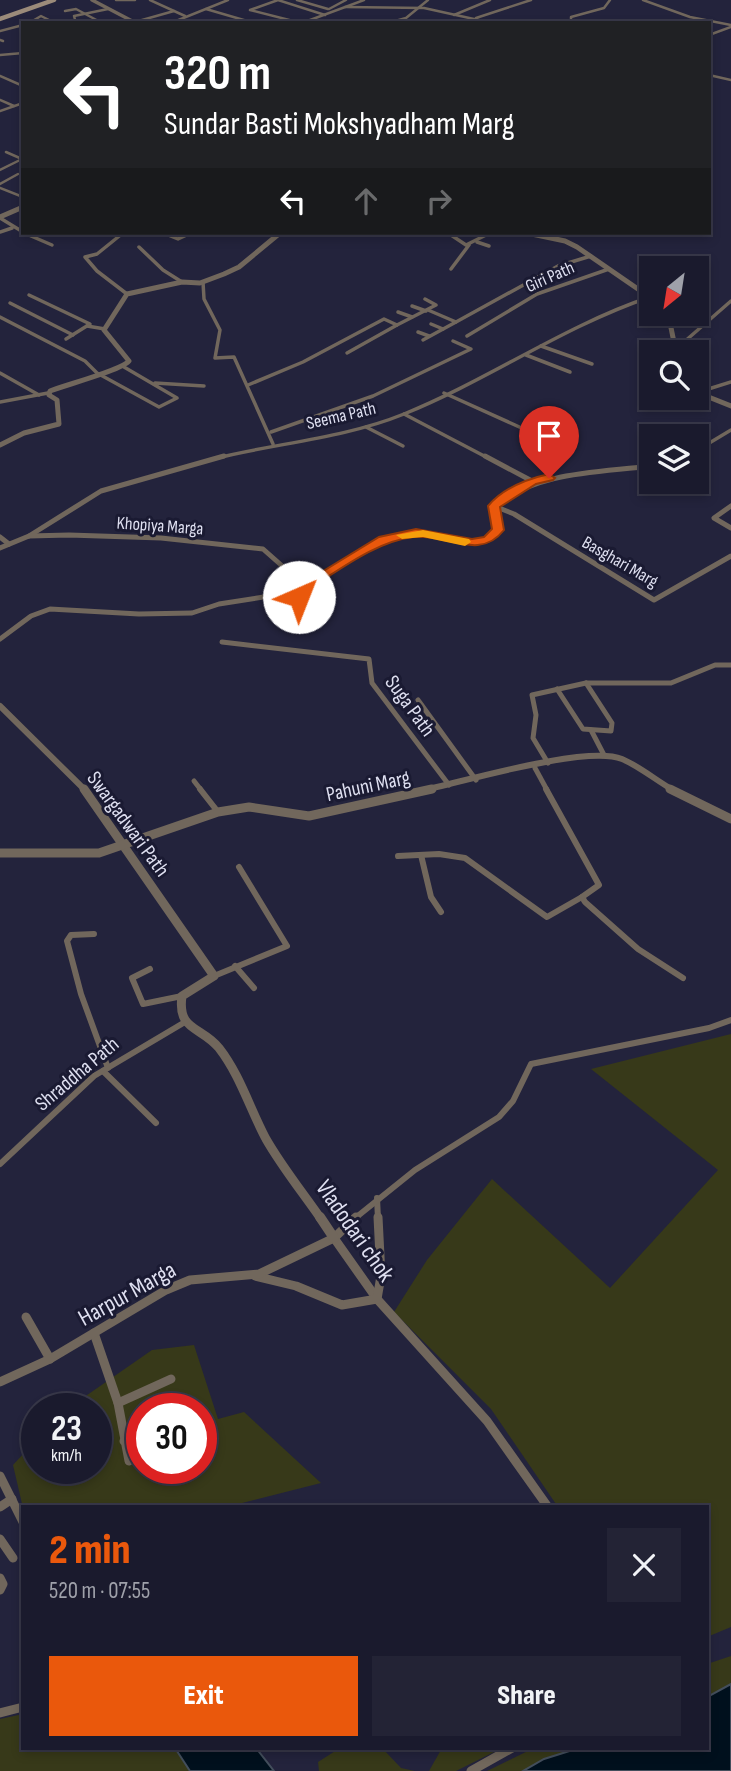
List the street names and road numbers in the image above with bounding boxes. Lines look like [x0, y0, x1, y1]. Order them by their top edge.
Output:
street label: Giri Path [522, 257, 578, 297]
street label: Seema Path [304, 398, 378, 434]
street label: Khopiya Marga [116, 512, 204, 540]
street label: Basghari Marg [578, 532, 662, 592]
street label: Suga Path [379, 671, 441, 741]
street label: Pahuni Marg [324, 765, 412, 807]
street label: Swargadwari Path [81, 767, 175, 881]
street label: Shraddha Path [30, 1032, 124, 1116]
street label: Vladodari chok [309, 1174, 401, 1288]
street label: Harpur Marga [73, 1255, 181, 1333]

